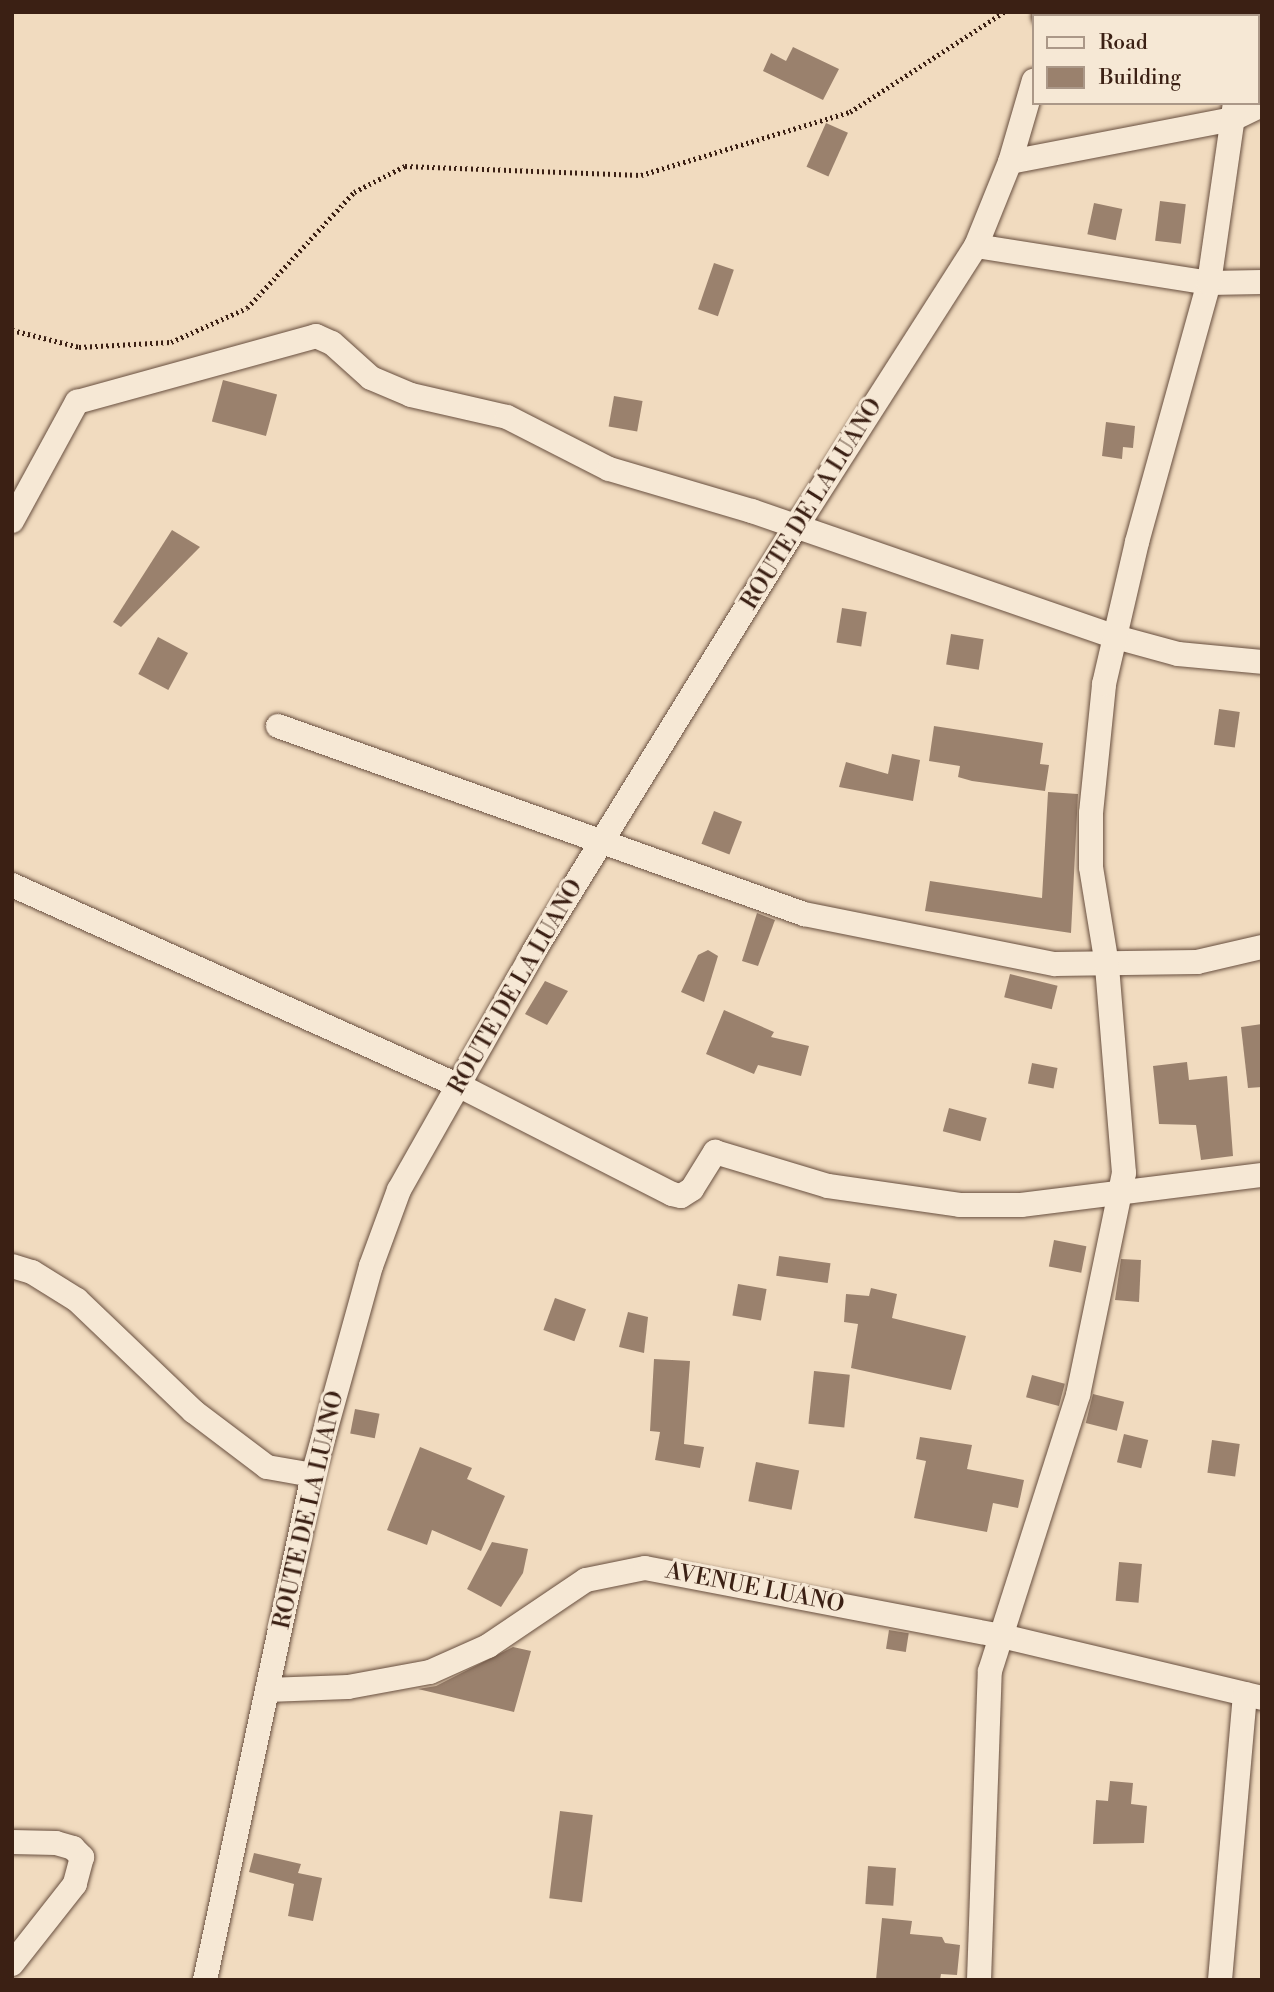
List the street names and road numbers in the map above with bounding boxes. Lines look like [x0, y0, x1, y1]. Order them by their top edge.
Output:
street label: ROUTE DE LA LUANO [736, 393, 888, 615]
street label: ROUTE DE LA LUANO [443, 875, 589, 1099]
street label: ROUTE DE LA LUANO [268, 1388, 350, 1632]
street label: AVENUE LUANO [663, 1557, 847, 1619]

